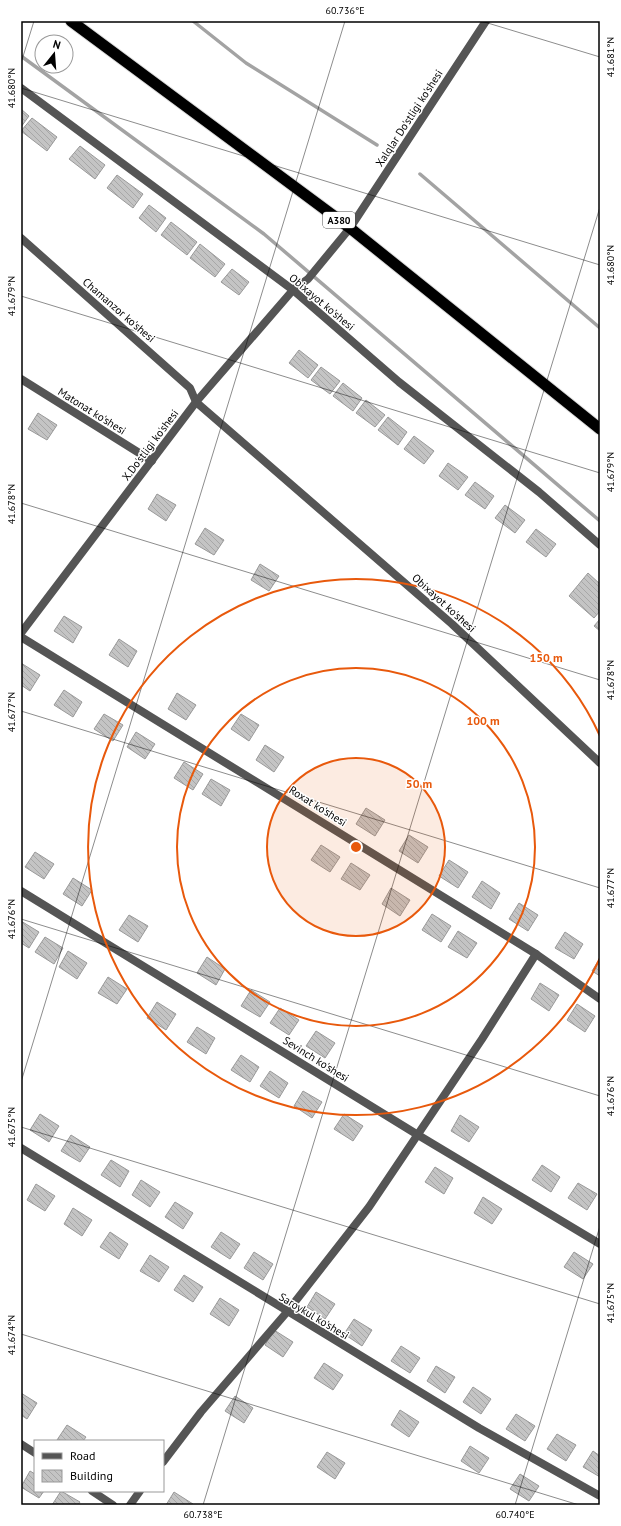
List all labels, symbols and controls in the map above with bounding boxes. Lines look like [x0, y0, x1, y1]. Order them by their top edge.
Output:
text: 60.736°E [326, 4, 365, 17]
north arrow [34, 34, 74, 74]
text: N [51, 37, 62, 52]
text: 41.681°N [604, 37, 617, 77]
street label: Xalqlar Do'stligi ko'shesi [372, 67, 446, 169]
text: 41.680°N [5, 68, 18, 108]
road number: A380 [323, 212, 355, 228]
text: 41.680°N [604, 245, 617, 285]
street label: Obixayot ko'shesi [286, 271, 358, 333]
street label: Chamanzor ko'shesi [80, 275, 158, 345]
text: 41.679°N [5, 276, 18, 316]
street label: Matonat ko'shesi [55, 384, 129, 438]
street label: X.Do'stligi ko'shesi [119, 407, 181, 483]
text: 41.679°N [604, 452, 617, 492]
text: 41.678°N [5, 484, 18, 524]
street label: Obixayot ko'shesi [409, 571, 479, 635]
text: 150 m [529, 650, 563, 665]
text: 41.678°N [604, 660, 617, 700]
text: 41.677°N [5, 692, 18, 732]
text: 100 m [466, 713, 500, 728]
text: 50 m [406, 776, 432, 791]
street label: Roxat ko'shesi [287, 783, 349, 829]
centre of rings [349, 840, 363, 854]
text: 41.677°N [604, 868, 617, 908]
text: 41.676°N [5, 899, 18, 939]
street label: Sevinch ko'shesi [280, 1033, 352, 1085]
text: 41.676°N [604, 1076, 617, 1116]
text: 41.675°N [5, 1107, 18, 1147]
text: 41.675°N [604, 1283, 617, 1323]
street label: Saroykul ko'shesi [276, 1290, 352, 1342]
text: 41.674°N [5, 1315, 18, 1355]
legend [34, 1440, 164, 1492]
text: Road [70, 1448, 95, 1463]
text: Building [70, 1468, 113, 1483]
text: 60.738°E [184, 1508, 223, 1521]
text: 60.740°E [496, 1508, 535, 1521]

